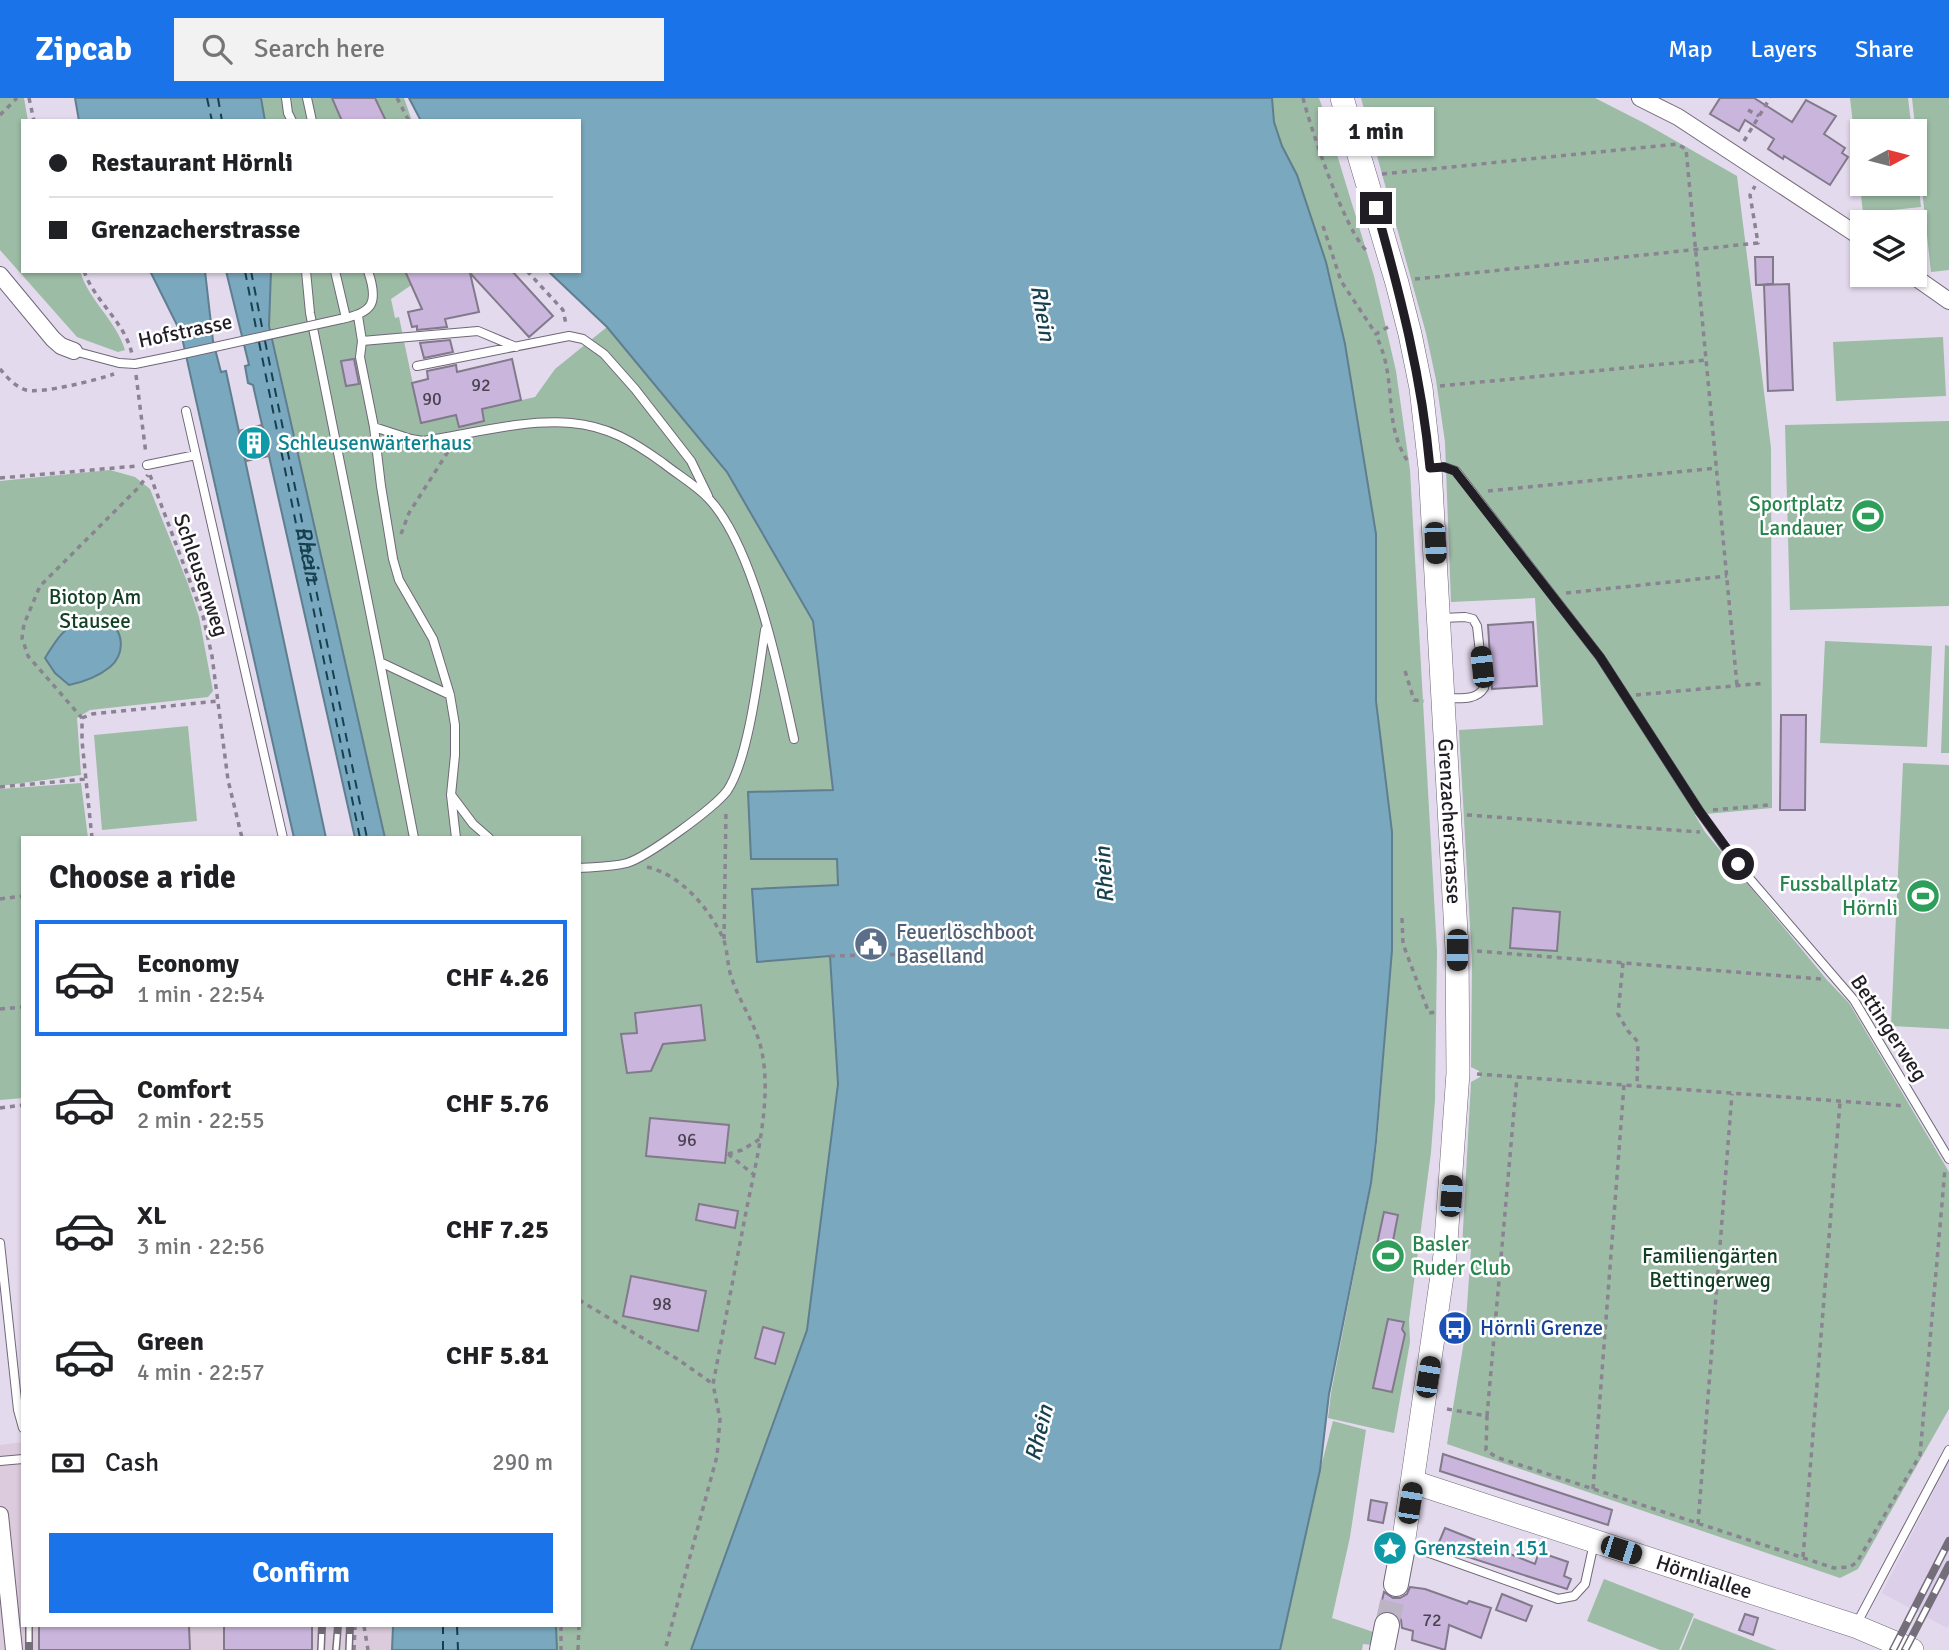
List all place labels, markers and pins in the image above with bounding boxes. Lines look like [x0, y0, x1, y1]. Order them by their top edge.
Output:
building icon: Schleusenwärterhaus [235, 424, 273, 462]
place label: Schleusenwärterhaus [278, 430, 472, 456]
place label: Sportplatz Landauer [1749, 491, 1843, 541]
sports icon: Sportplatz Landauer [1849, 497, 1887, 535]
place label: Fussballplatz Hörnli [1779, 871, 1898, 921]
sports icon: Fussballplatz Hörnli [1904, 877, 1942, 915]
place label: Feuerlöschboot Baselland [896, 919, 1034, 969]
public building icon: Feuerlöschboot Baselland [852, 925, 890, 963]
place label: Basler Ruder Club [1412, 1231, 1511, 1281]
sports icon: Basler Ruder Club [1369, 1237, 1407, 1275]
bus stop icon: Hörnli Grenze [1436, 1309, 1474, 1347]
place label: Hörnli Grenze [1480, 1315, 1603, 1341]
place icon: Grenzstein 151 [1371, 1529, 1409, 1567]
place label: Grenzstein 151 [1414, 1535, 1549, 1561]

